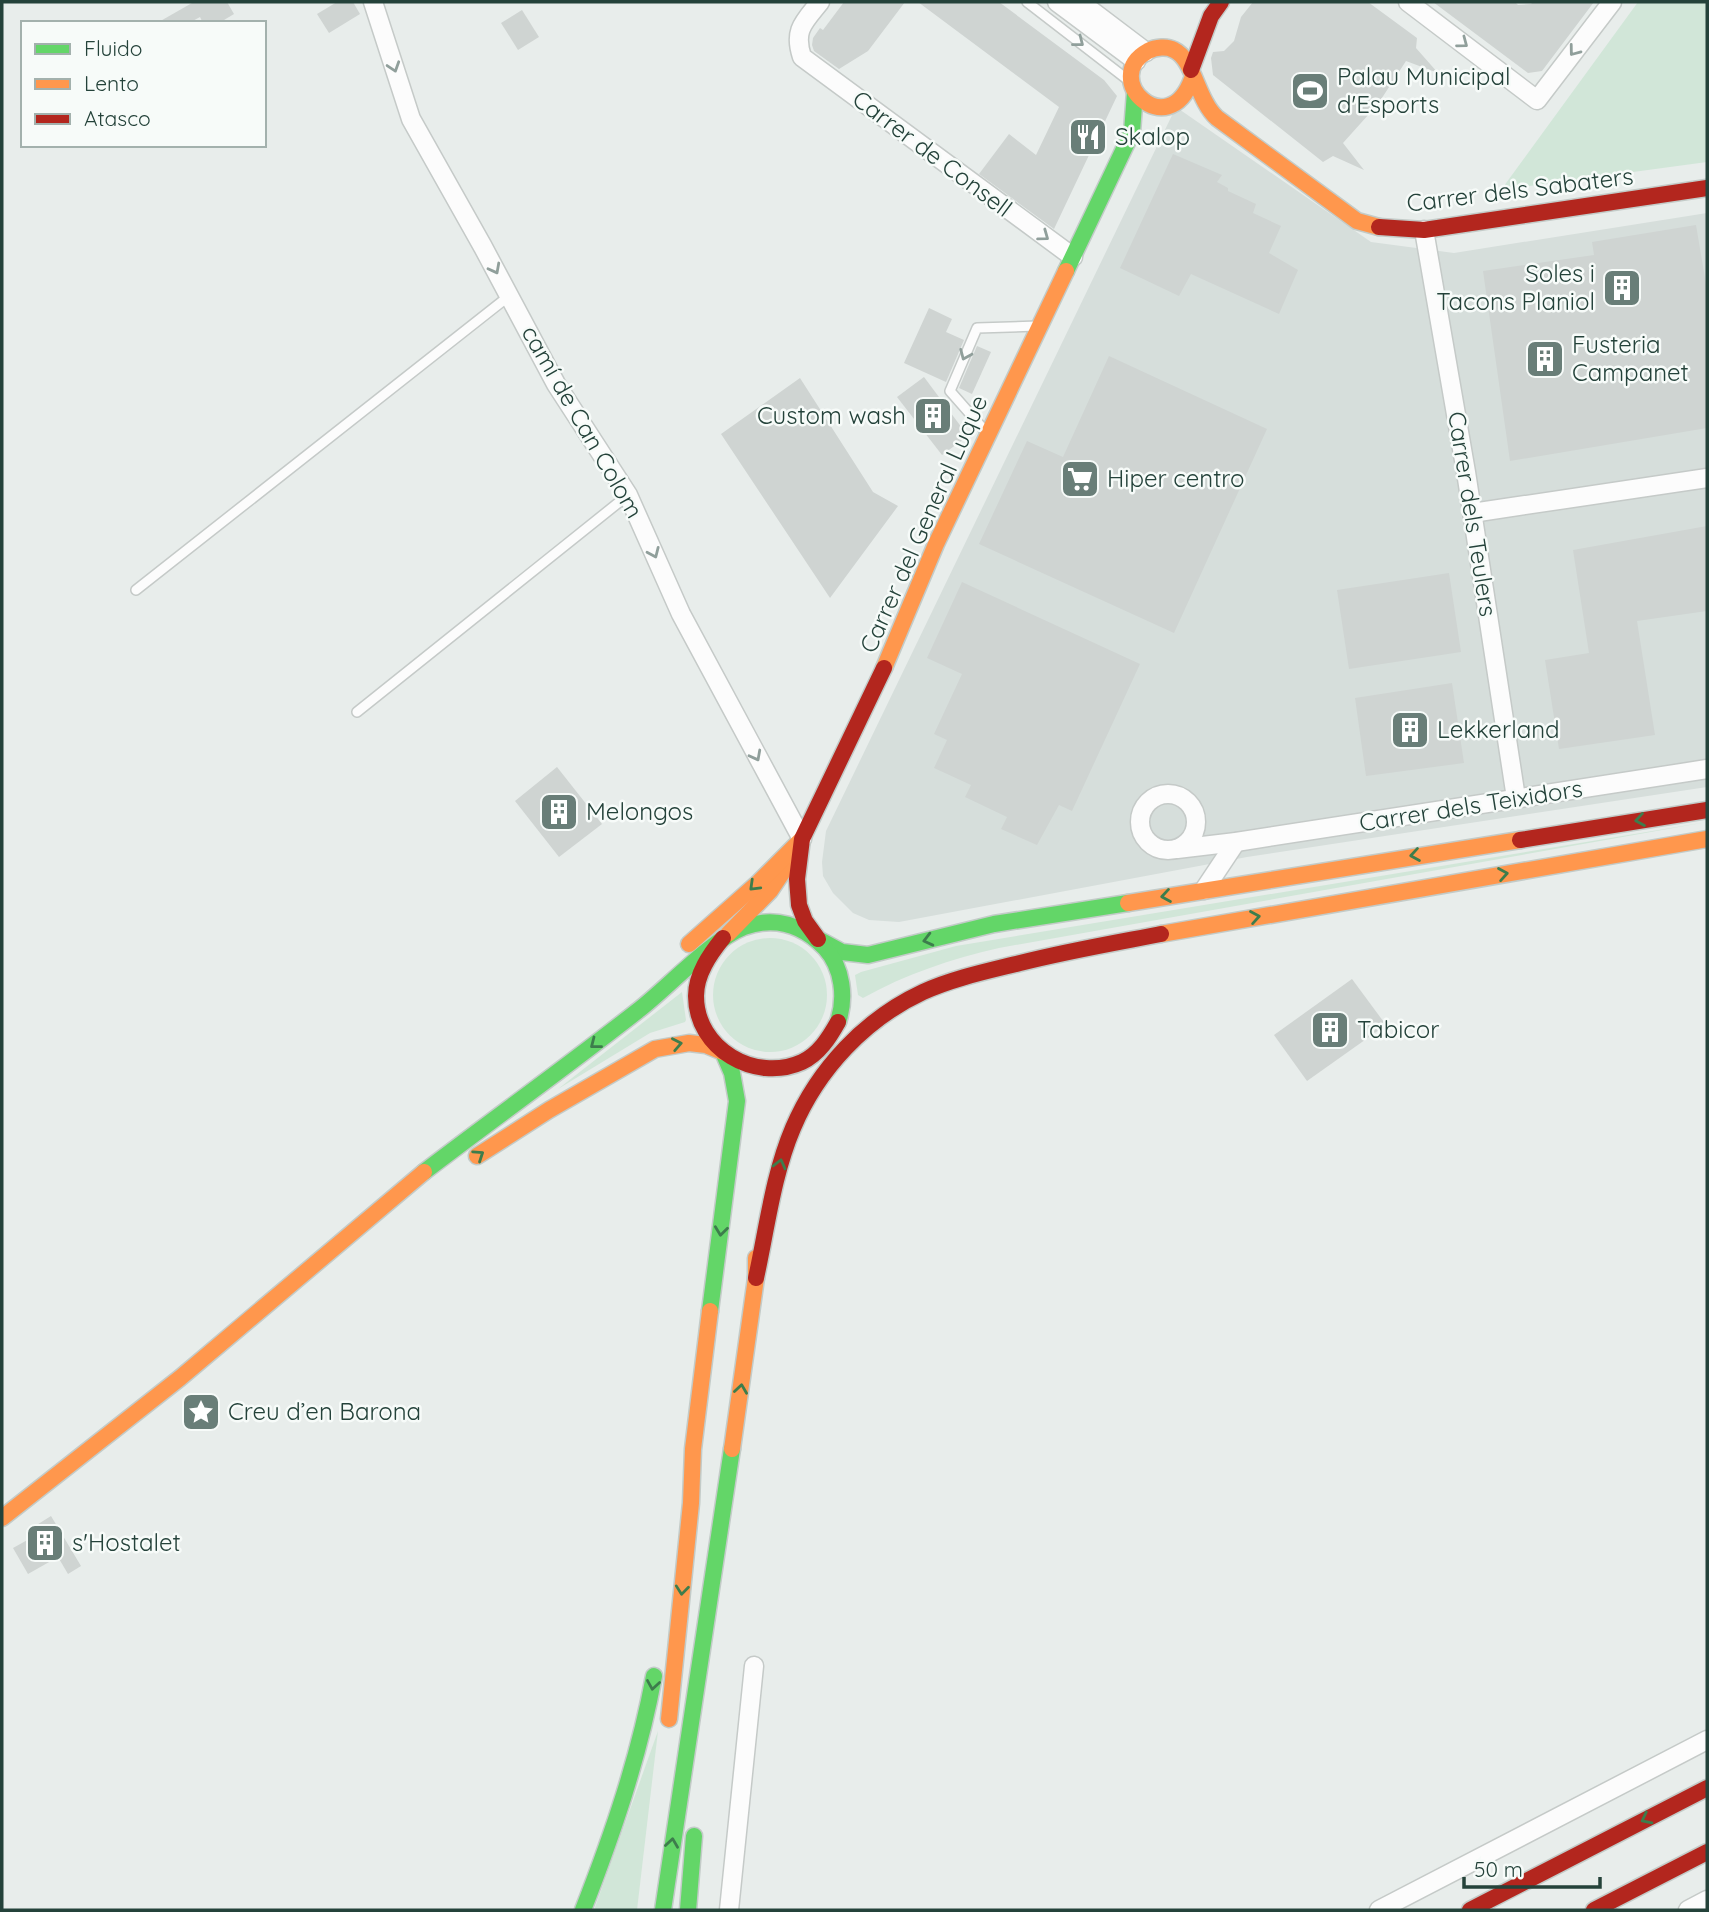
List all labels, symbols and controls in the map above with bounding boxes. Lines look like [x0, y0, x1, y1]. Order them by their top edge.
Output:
legend [21, 21, 266, 147]
one-way arrow [1072, 34, 1084, 47]
text: Fluido [84, 35, 142, 61]
one-way arrow [1455, 35, 1467, 48]
one-way arrow [1570, 43, 1583, 56]
one-way arrow [386, 60, 400, 72]
place label: Palau Municipal d'Esports [1337, 61, 1510, 119]
text: Lento [84, 70, 139, 96]
sports icon: Palau Municipal d'Esports [1289, 70, 1331, 112]
street label: Carrer de Consell [847, 83, 1018, 223]
text: Atasco [84, 105, 151, 131]
restaurant icon: Skalop [1067, 116, 1109, 158]
place label: Skalop [1115, 121, 1190, 151]
street label: Carrer dels Sabaters [1405, 160, 1635, 218]
one-way arrow [1036, 228, 1049, 241]
place label: Soles i Tacons Planiol [1436, 258, 1595, 316]
one-way arrow [487, 262, 501, 275]
building icon: Soles i Tacons Planiol [1601, 267, 1643, 309]
street label: camí de Can Colom [515, 320, 650, 523]
place label: Fusteria Campanet [1572, 329, 1689, 387]
building icon: Fusteria Campanet [1524, 338, 1566, 380]
one-way arrow [959, 348, 973, 360]
street label: Carrer del General Luque [853, 390, 994, 657]
building icon: Custom wash [912, 395, 954, 437]
place label: Custom wash [757, 400, 906, 430]
street label: Carrer dels Teulers [1442, 409, 1504, 618]
supermarket icon: Hiper centro [1059, 458, 1101, 500]
place label: Hiper centro [1107, 463, 1245, 493]
one-way arrow [646, 546, 660, 558]
building icon: Lekkerland [1389, 709, 1431, 751]
place label: Lekkerland [1437, 714, 1560, 744]
one-way arrow [748, 749, 762, 761]
street label: Carrer dels Teixidors [1357, 773, 1585, 837]
building icon: Melongos [538, 791, 580, 833]
place label: Melongos [586, 796, 693, 826]
one-way arrow [1634, 812, 1646, 827]
one-way arrow [1409, 847, 1421, 862]
one-way arrow [1497, 867, 1509, 882]
one-way arrow [749, 878, 762, 891]
one-way arrow [1160, 888, 1172, 903]
one-way arrow [1249, 910, 1261, 925]
one-way arrow [922, 932, 934, 946]
building icon: Tabicor [1309, 1009, 1351, 1051]
place label: Tabicor [1357, 1014, 1440, 1044]
one-way arrow [590, 1035, 602, 1048]
one-way arrow [671, 1037, 683, 1052]
one-way arrow [471, 1150, 484, 1163]
one-way arrow [772, 1158, 786, 1170]
one-way arrow [713, 1225, 728, 1237]
one-way arrow [733, 1384, 748, 1395]
place icon: Creu d’en Barona [180, 1391, 222, 1433]
place label: Creu d’en Barona [228, 1396, 421, 1426]
building icon: s'Hostalet [24, 1522, 66, 1564]
place label: s'Hostalet [72, 1527, 181, 1557]
one-way arrow [675, 1584, 690, 1596]
one-way arrow [646, 1679, 661, 1691]
one-way arrow [1641, 1811, 1654, 1825]
one-way arrow [664, 1837, 679, 1849]
scale bar [1464, 1846, 1600, 1890]
text: 50 m [1474, 1856, 1523, 1882]

